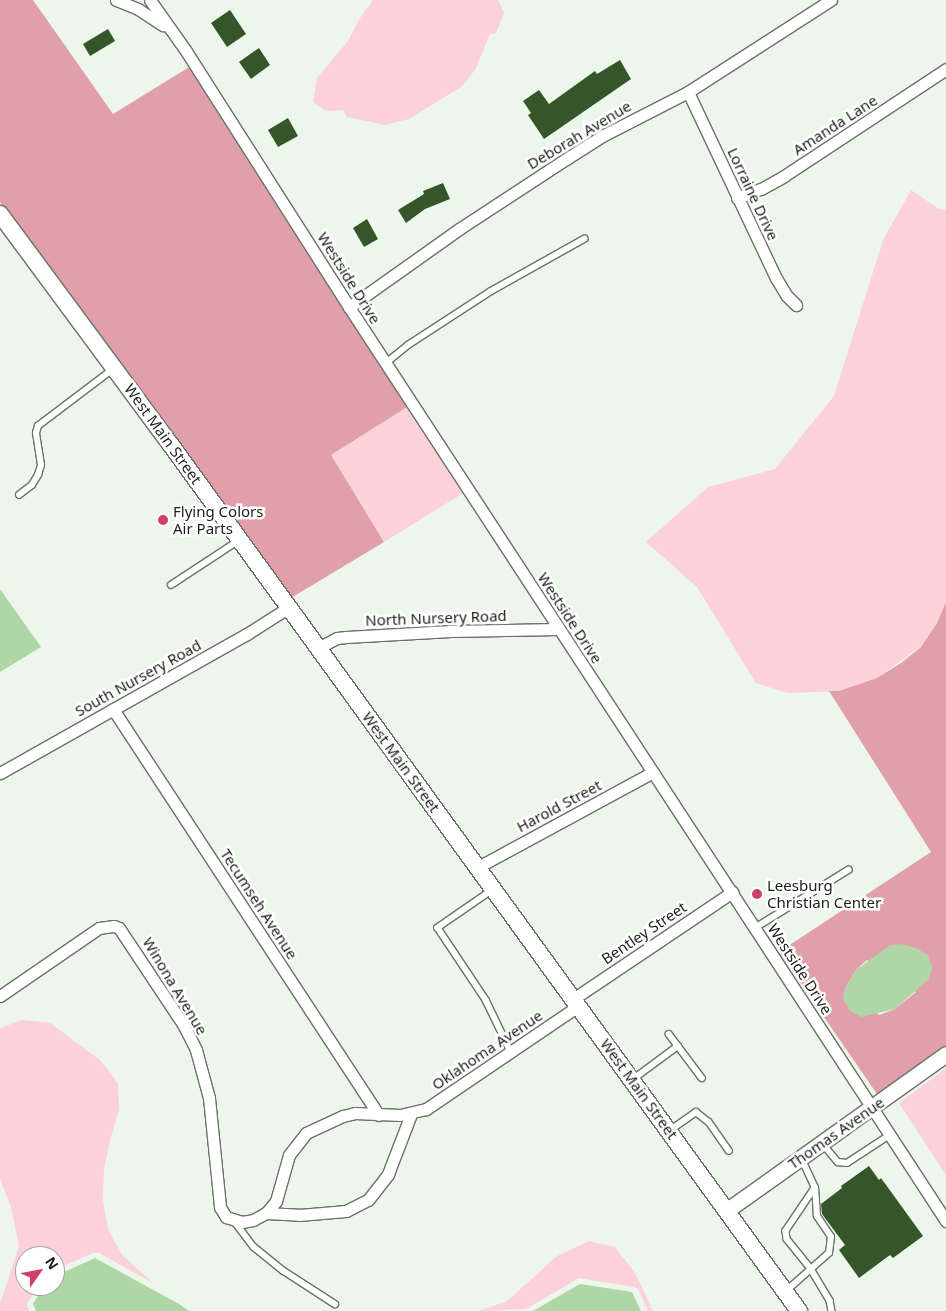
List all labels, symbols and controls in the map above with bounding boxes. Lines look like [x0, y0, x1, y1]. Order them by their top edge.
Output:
street label: Amanda Lane [789, 91, 881, 159]
street label: Deborah Avenue [524, 97, 634, 173]
street label: Lorraine Drive [724, 145, 782, 243]
street label: Westside Drive [314, 229, 384, 327]
street label: West Main Street [121, 380, 205, 488]
place label: Flying Colors Air Parts [173, 502, 263, 537]
marker: Flying Colors Air Parts [157, 514, 169, 526]
street label: Westside Drive [534, 569, 606, 667]
street label: North Nursery Road [365, 607, 507, 629]
street label: South Nursery Road [72, 636, 204, 720]
street label: West Main Street [359, 708, 443, 816]
street label: Harold Street [514, 776, 604, 836]
street label: Tecumseh Avenue [217, 846, 301, 962]
place label: Leesburg Christian Center [767, 876, 881, 911]
marker: Leesburg Christian Center [751, 888, 763, 900]
street label: Bentley Street [598, 898, 690, 968]
street label: Westside Drive [764, 920, 836, 1018]
street label: Winona Avenue [139, 934, 211, 1038]
street label: Oklahoma Avenue [428, 1006, 546, 1094]
street label: West Main Street [597, 1035, 681, 1143]
street label: Thomas Avenue [785, 1093, 887, 1173]
north arrow [15, 1246, 65, 1296]
text: N [41, 1253, 63, 1273]

